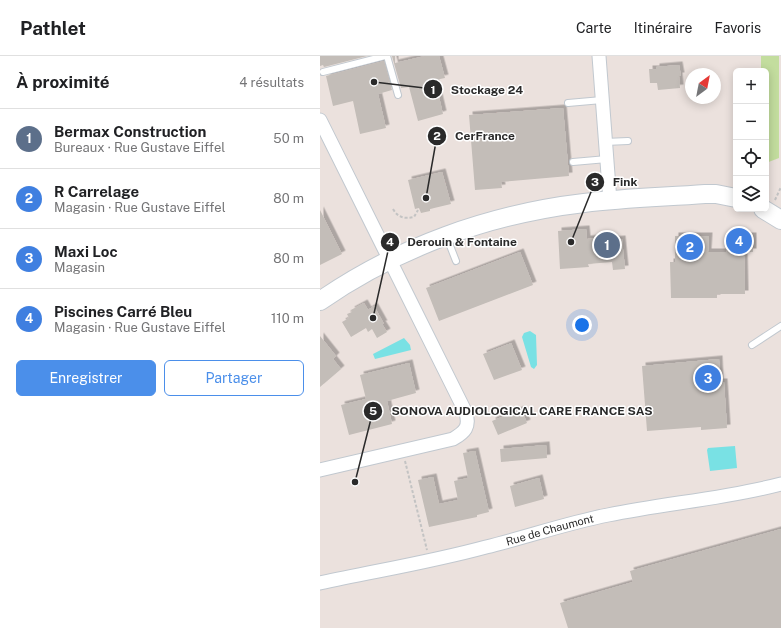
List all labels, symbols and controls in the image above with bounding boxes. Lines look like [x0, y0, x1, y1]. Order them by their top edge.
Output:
text: Pathlet [20, 17, 86, 39]
text: Carte [576, 20, 612, 36]
text: Itinéraire [634, 20, 692, 36]
text: Favoris [714, 20, 761, 36]
north arrow [685, 68, 721, 104]
map controls [733, 68, 769, 212]
button: + [733, 68, 769, 104]
text: À proximité [16, 72, 110, 92]
text: 4 résultats [239, 75, 304, 90]
callout: Stockage 24 [423, 77, 531, 101]
text: 1 [430, 83, 436, 97]
text: Stockage 24 [451, 83, 523, 97]
button: − [733, 104, 769, 140]
text: Bermax Construction [54, 123, 206, 140]
callout: CerFrance [427, 124, 523, 148]
text: 2 [433, 129, 441, 143]
text: CerFrance [455, 129, 515, 143]
text: 1 [26, 131, 32, 146]
text: 50 m [273, 131, 304, 146]
text: Bureaux · Rue Gustave Eiffel [54, 140, 225, 155]
button: locate [733, 140, 769, 176]
callout: Fink [585, 170, 646, 194]
text: 3 [591, 175, 599, 189]
text: Fink [613, 175, 637, 189]
button: layers [733, 176, 769, 212]
text: R Carrelage [54, 183, 139, 200]
text: 2 [25, 191, 33, 206]
text: 80 m [273, 191, 304, 206]
text: Magasin · Rue Gustave Eiffel [54, 200, 226, 215]
pin: 4 [726, 226, 752, 256]
callout: Derouin & Fontaine [380, 230, 525, 254]
pin: 1 [594, 230, 620, 260]
pin: 2 [677, 232, 703, 262]
text: 4 [386, 235, 394, 249]
text: Derouin & Fontaine [407, 235, 517, 249]
text: Maxi Loc [54, 243, 118, 260]
text: 3 [25, 251, 33, 266]
text: 80 m [273, 251, 304, 266]
text: Magasin [54, 260, 105, 275]
text: Piscines Carré Bleu [54, 303, 192, 320]
text: 4 [25, 311, 33, 326]
text: 110 m [271, 311, 304, 326]
your location [572, 315, 592, 335]
text: Magasin · Rue Gustave Eiffel [54, 320, 226, 335]
button: Enregistrer [16, 360, 156, 396]
button: Partager [164, 360, 304, 396]
pin: 3 [695, 363, 721, 393]
callout: SONOVA AUDIOLOGICAL CARE FRANCE SAS [363, 399, 660, 423]
text: 5 [369, 404, 377, 418]
text: SONOVA AUDIOLOGICAL CARE FRANCE SAS [391, 404, 653, 418]
street label: Rue de Chaumont [505, 512, 595, 548]

